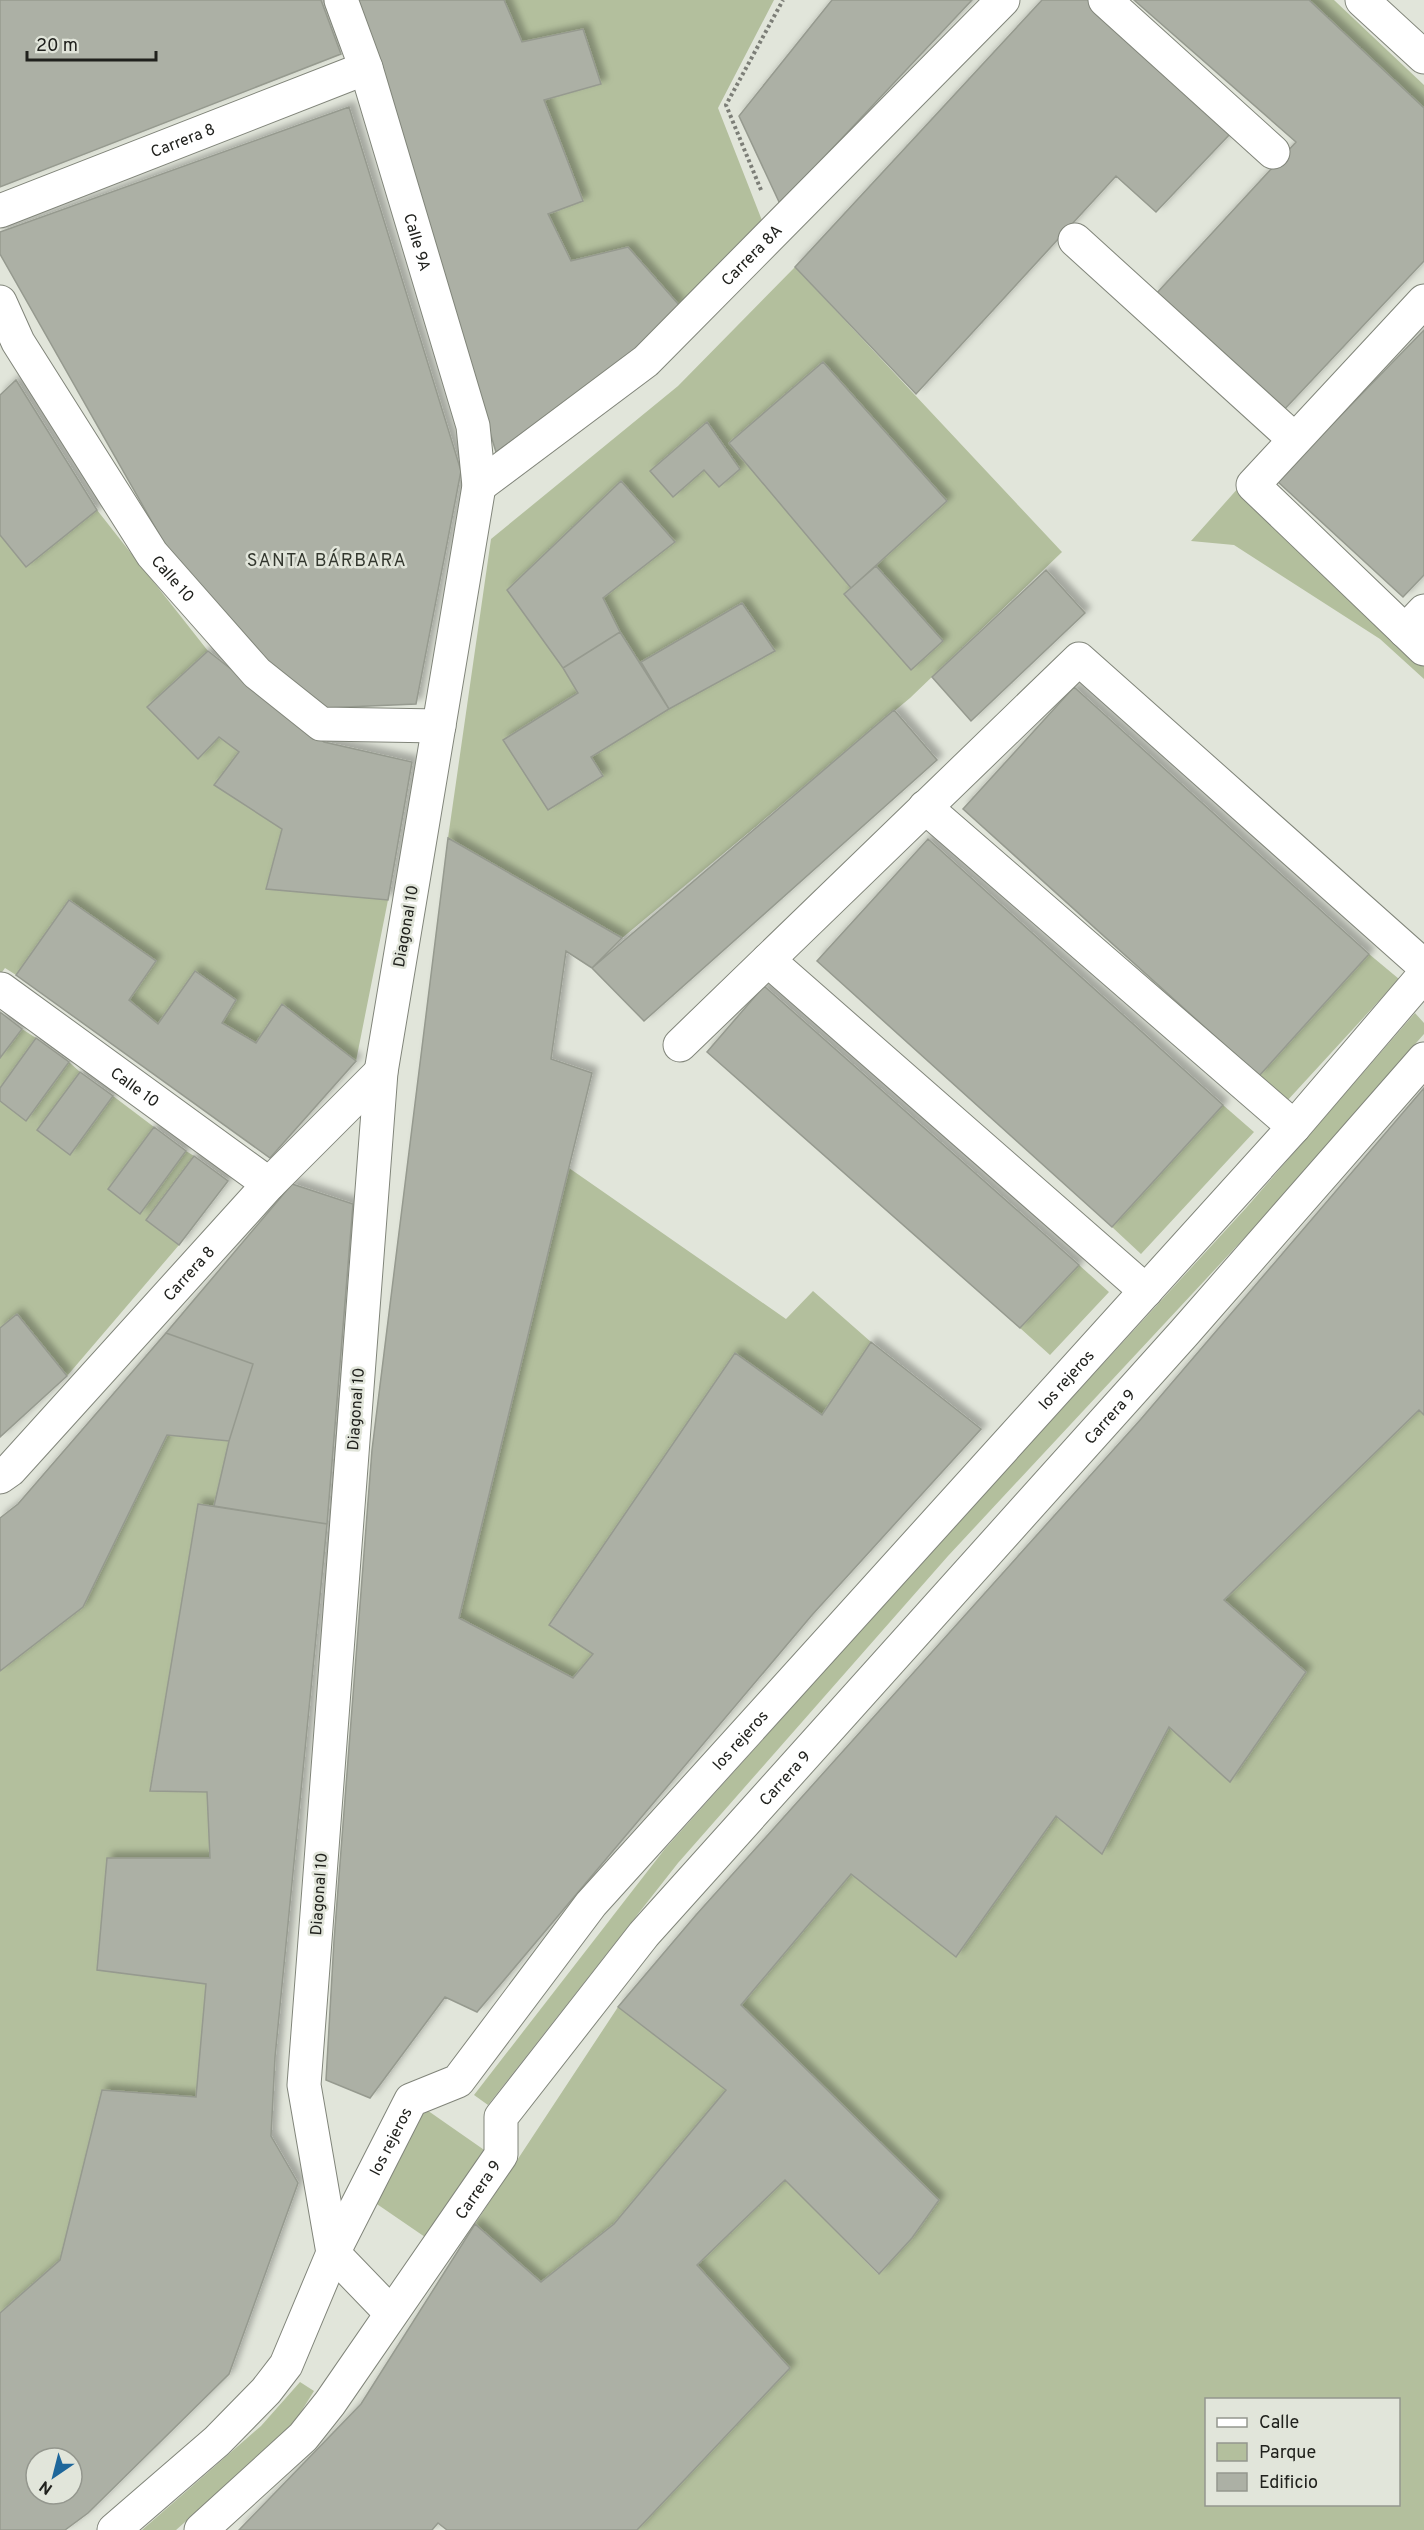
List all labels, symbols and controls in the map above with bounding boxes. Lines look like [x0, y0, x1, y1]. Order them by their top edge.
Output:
scale bar [27, 24, 156, 62]
text: 20 m [36, 35, 78, 58]
street label: Carrera 8 [148, 120, 218, 163]
street label: Calle 9A [398, 211, 434, 274]
street label: Carrera 8A [718, 221, 787, 291]
district label: SANTA BÁRBARA [247, 548, 407, 573]
street label: Calle 10 [146, 552, 198, 607]
street label: Diagonal 10 [390, 884, 424, 969]
street label: Calle 10 [106, 1064, 163, 1113]
street label: Carrera 8 [160, 1243, 220, 1306]
street label: los rejeros [1035, 1346, 1099, 1415]
street label: Diagonal 10 [344, 1367, 370, 1451]
street label: Carrera 9 [1081, 1386, 1141, 1449]
street label: los rejeros [709, 1707, 773, 1775]
street label: Carrera 9 [756, 1747, 816, 1811]
street label: Diagonal 10 [307, 1852, 333, 1936]
street label: los rejeros [366, 2105, 417, 2179]
street label: Carrera 9 [452, 2157, 506, 2224]
legend [1205, 2398, 1400, 2506]
text: Calle [1259, 2412, 1299, 2435]
text: Parque [1259, 2442, 1316, 2465]
north arrow [24, 2446, 84, 2506]
text: Edificio [1259, 2472, 1318, 2495]
text: N [36, 2475, 57, 2498]

